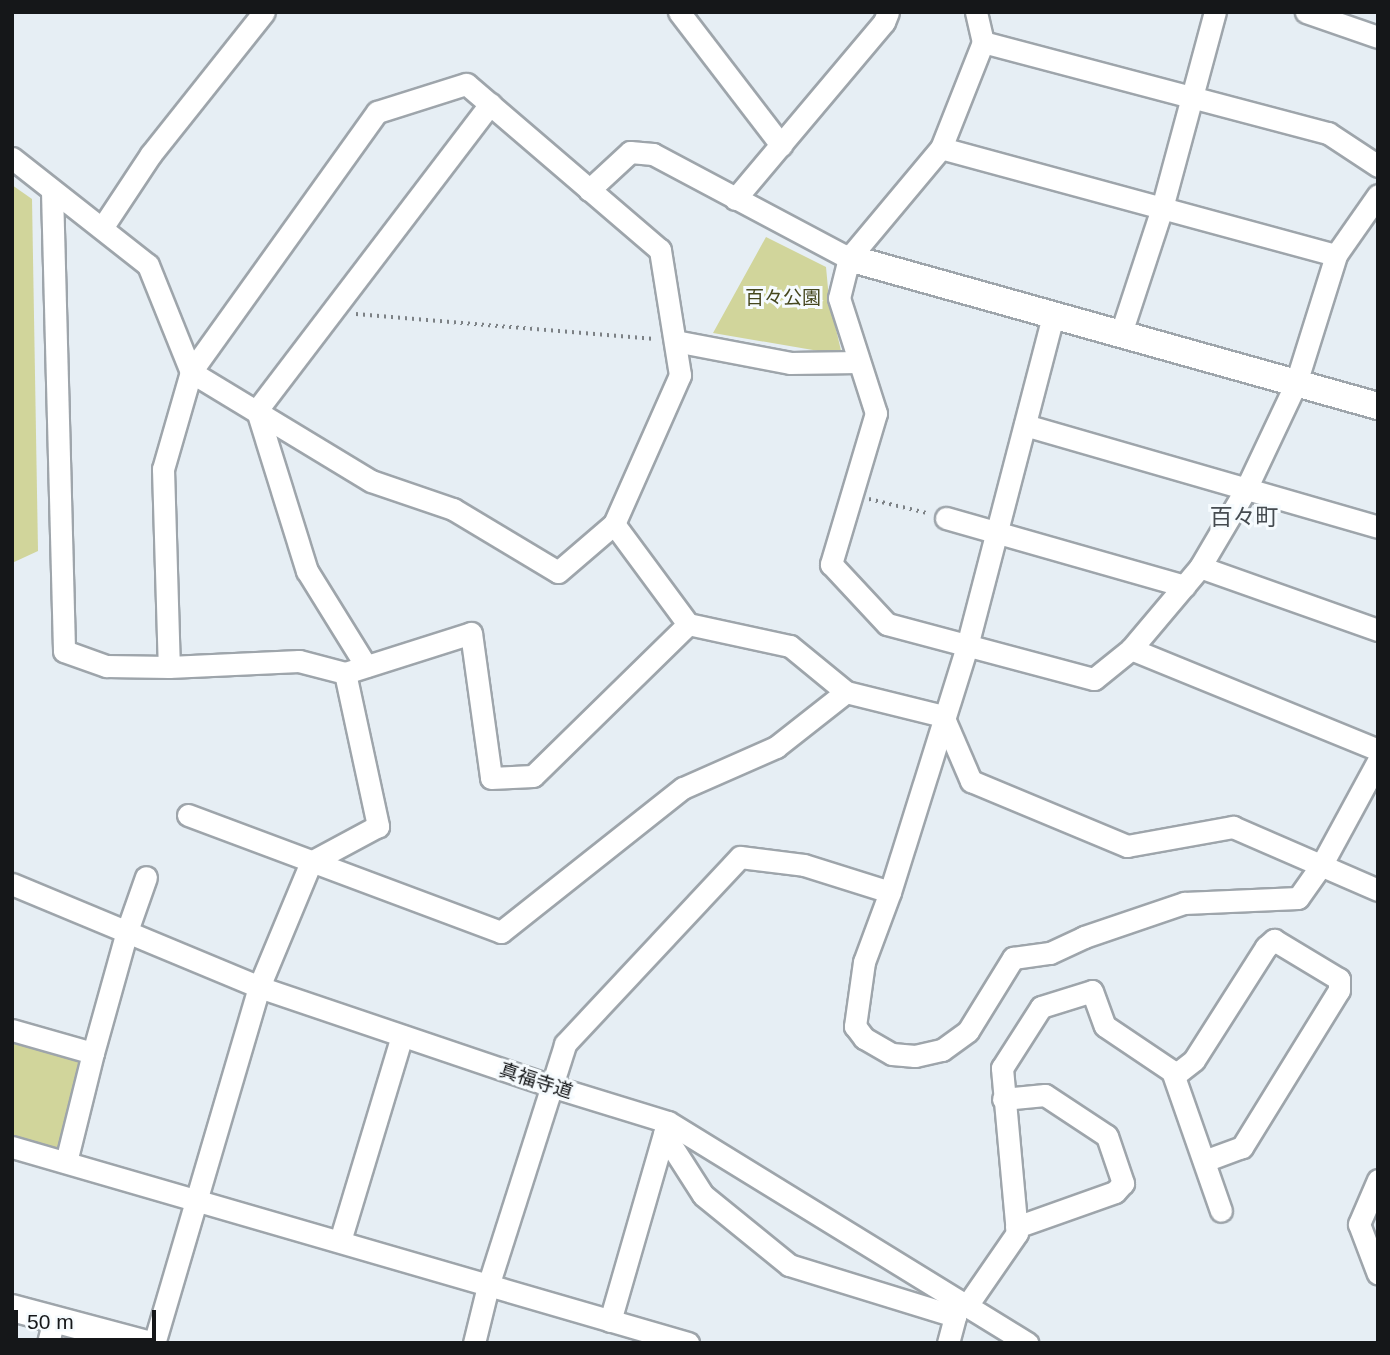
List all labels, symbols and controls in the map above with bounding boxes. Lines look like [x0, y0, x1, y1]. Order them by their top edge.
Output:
park label: 百々公園 [745, 287, 821, 309]
district label: 百々町 [1210, 503, 1278, 531]
street label: 真福寺道 [496, 1058, 576, 1104]
scale bar [18, 1296, 159, 1340]
text: 50 m [27, 1310, 74, 1333]

